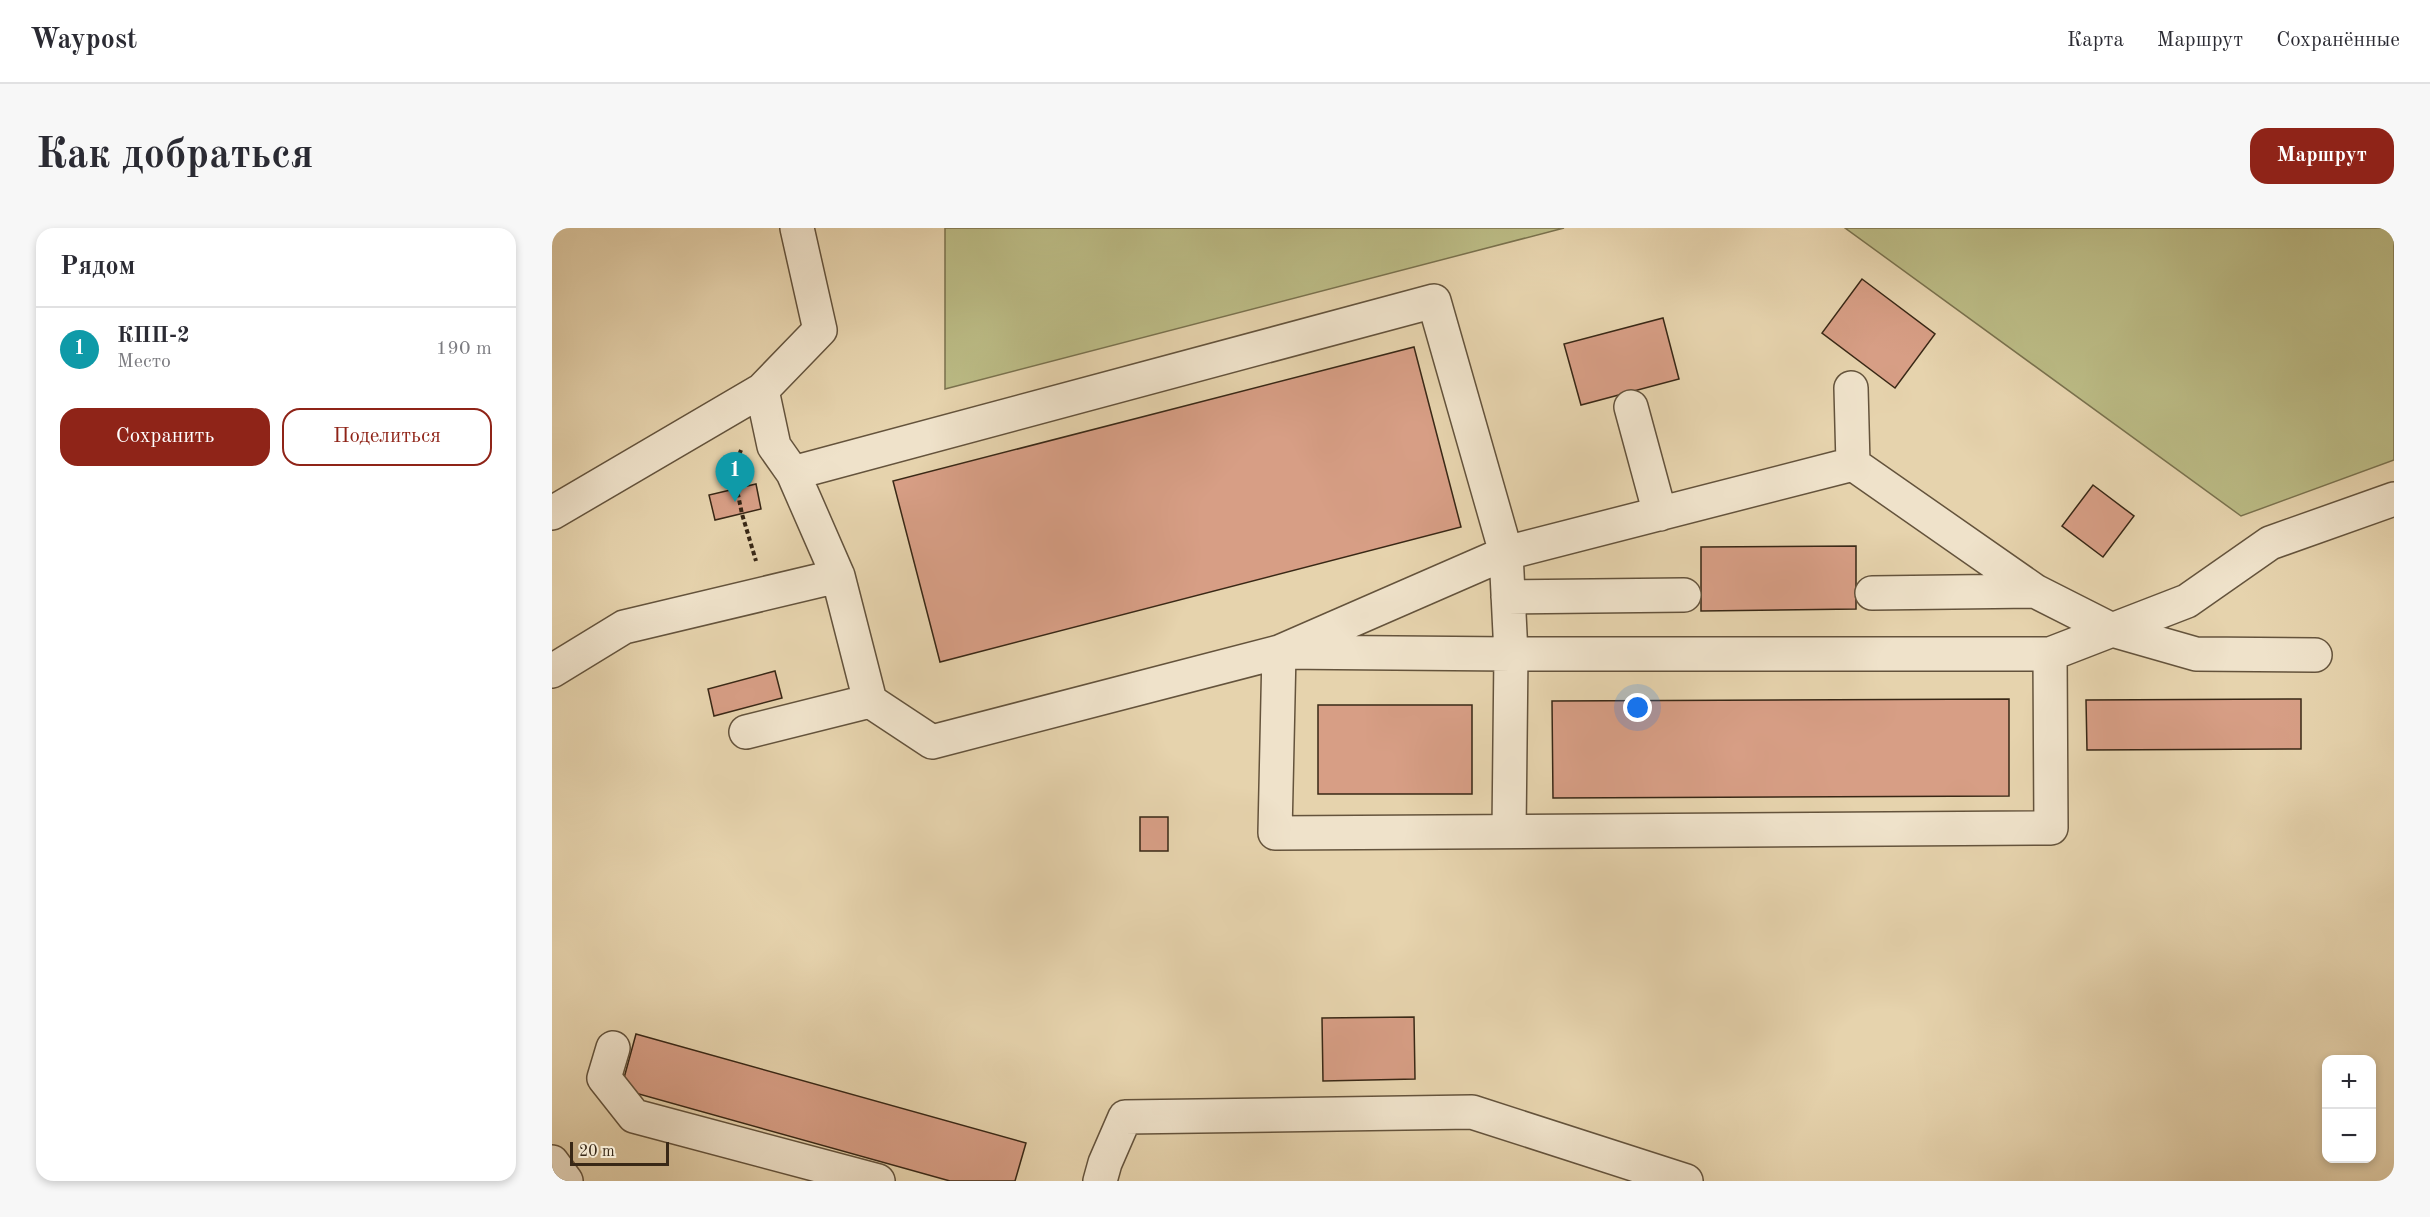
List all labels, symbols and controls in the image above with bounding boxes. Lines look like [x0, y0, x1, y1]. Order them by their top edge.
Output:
text: Waypost [30, 27, 137, 55]
text: Карта [2067, 30, 2124, 51]
text: Маршрут [2157, 30, 2243, 51]
text: Сохранённые [2276, 30, 2400, 51]
button: Маршрут [2250, 128, 2394, 184]
text: Как добраться [36, 135, 313, 177]
text: Рядом [60, 254, 135, 280]
text: КПП-2 [117, 325, 190, 347]
text: 1 [74, 339, 85, 359]
text: 190 m [436, 339, 492, 359]
text: Место [117, 352, 171, 372]
button: Сохранить [60, 408, 270, 466]
button: Поделиться [282, 408, 492, 466]
pin: 1 [716, 452, 754, 502]
your location [1623, 693, 1652, 722]
map controls [2322, 1055, 2376, 1163]
button: + [2322, 1055, 2376, 1109]
button: − [2322, 1109, 2376, 1163]
scale bar [570, 1139, 669, 1166]
text: 20 m [579, 1144, 615, 1160]

